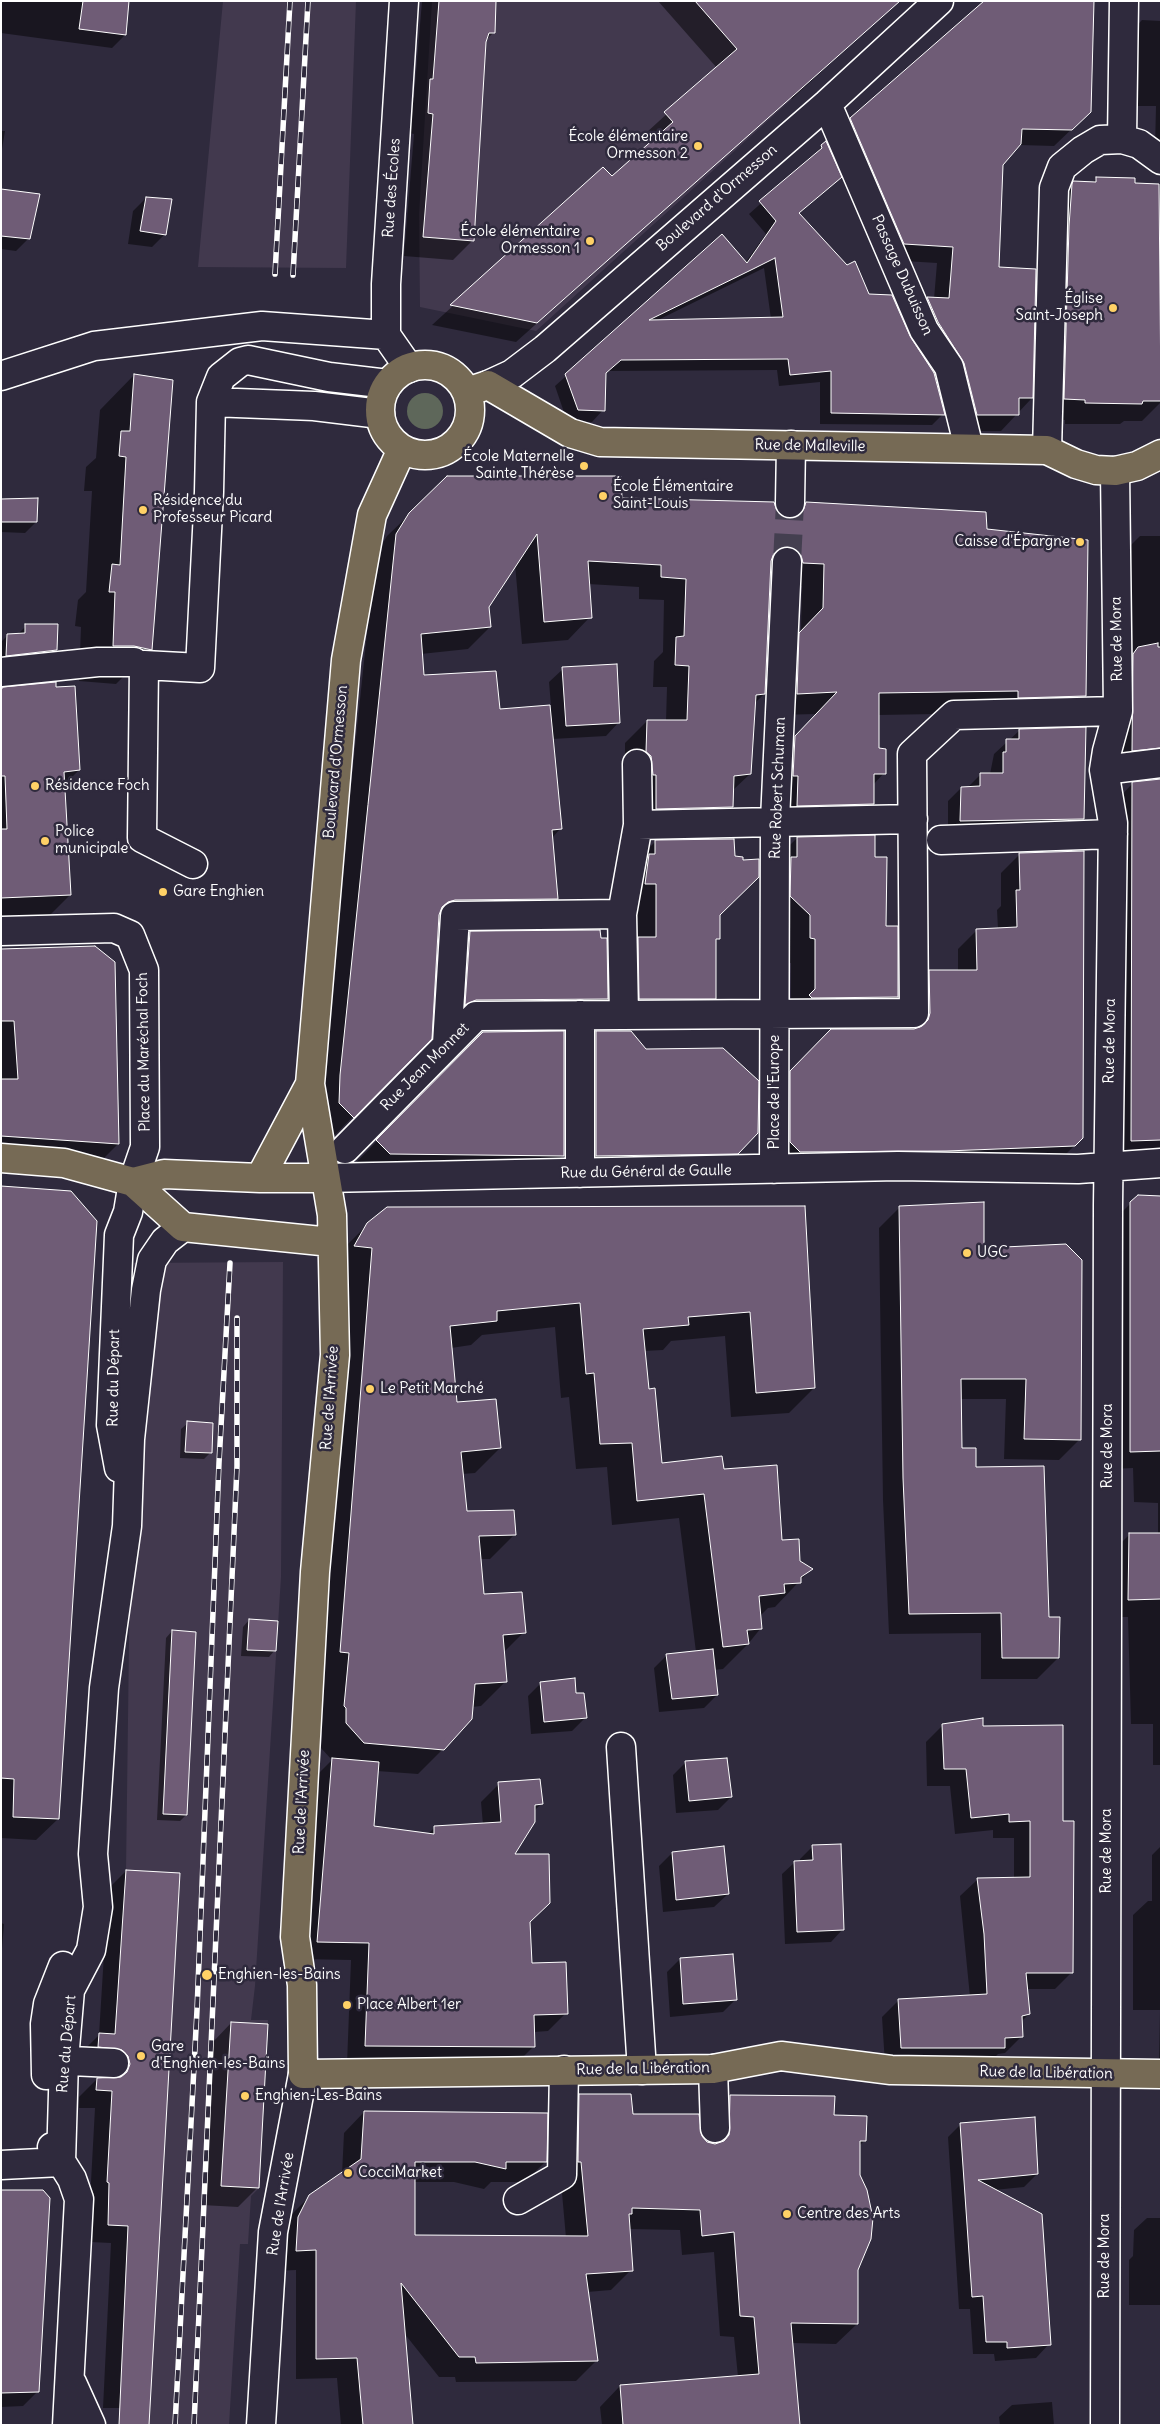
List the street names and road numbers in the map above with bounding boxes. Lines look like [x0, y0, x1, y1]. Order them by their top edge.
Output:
street label: Rue des Écoles [380, 138, 404, 238]
street label: Boulevard d'Ormesson [653, 141, 781, 255]
street label: Passage Dubuisson [867, 212, 937, 338]
street label: Rue de Malleville [754, 436, 866, 456]
street label: Rue de Mora [1107, 596, 1127, 682]
street label: Boulevard d'Ormesson [320, 685, 352, 839]
street label: Rue Robert Schuman [767, 716, 789, 860]
street label: Place du Maréchal Foch [134, 972, 154, 1132]
street label: Rue de Mora [1100, 998, 1120, 1084]
street label: Rue Jean Monnet [377, 1019, 473, 1115]
street label: Place de l'Europe [766, 1035, 784, 1149]
street label: Rue du Général de Gaulle [560, 1162, 732, 1182]
street label: Rue du Départ [104, 1329, 124, 1427]
street label: Rue de l'Arrivée [317, 1345, 343, 1451]
street label: Rue de Mora [1099, 1403, 1117, 1489]
street label: Rue de l'Arrivée [290, 1749, 314, 1855]
street label: Rue de Mora [1098, 1808, 1116, 1894]
street label: Rue du Départ [54, 1994, 80, 2094]
street label: Rue de la Libération [576, 2059, 710, 2079]
street label: Rue de la Libération [979, 2063, 1113, 2083]
street label: Rue de l'Arrivée [264, 2151, 298, 2257]
street label: Rue de Mora [1096, 2213, 1114, 2299]

